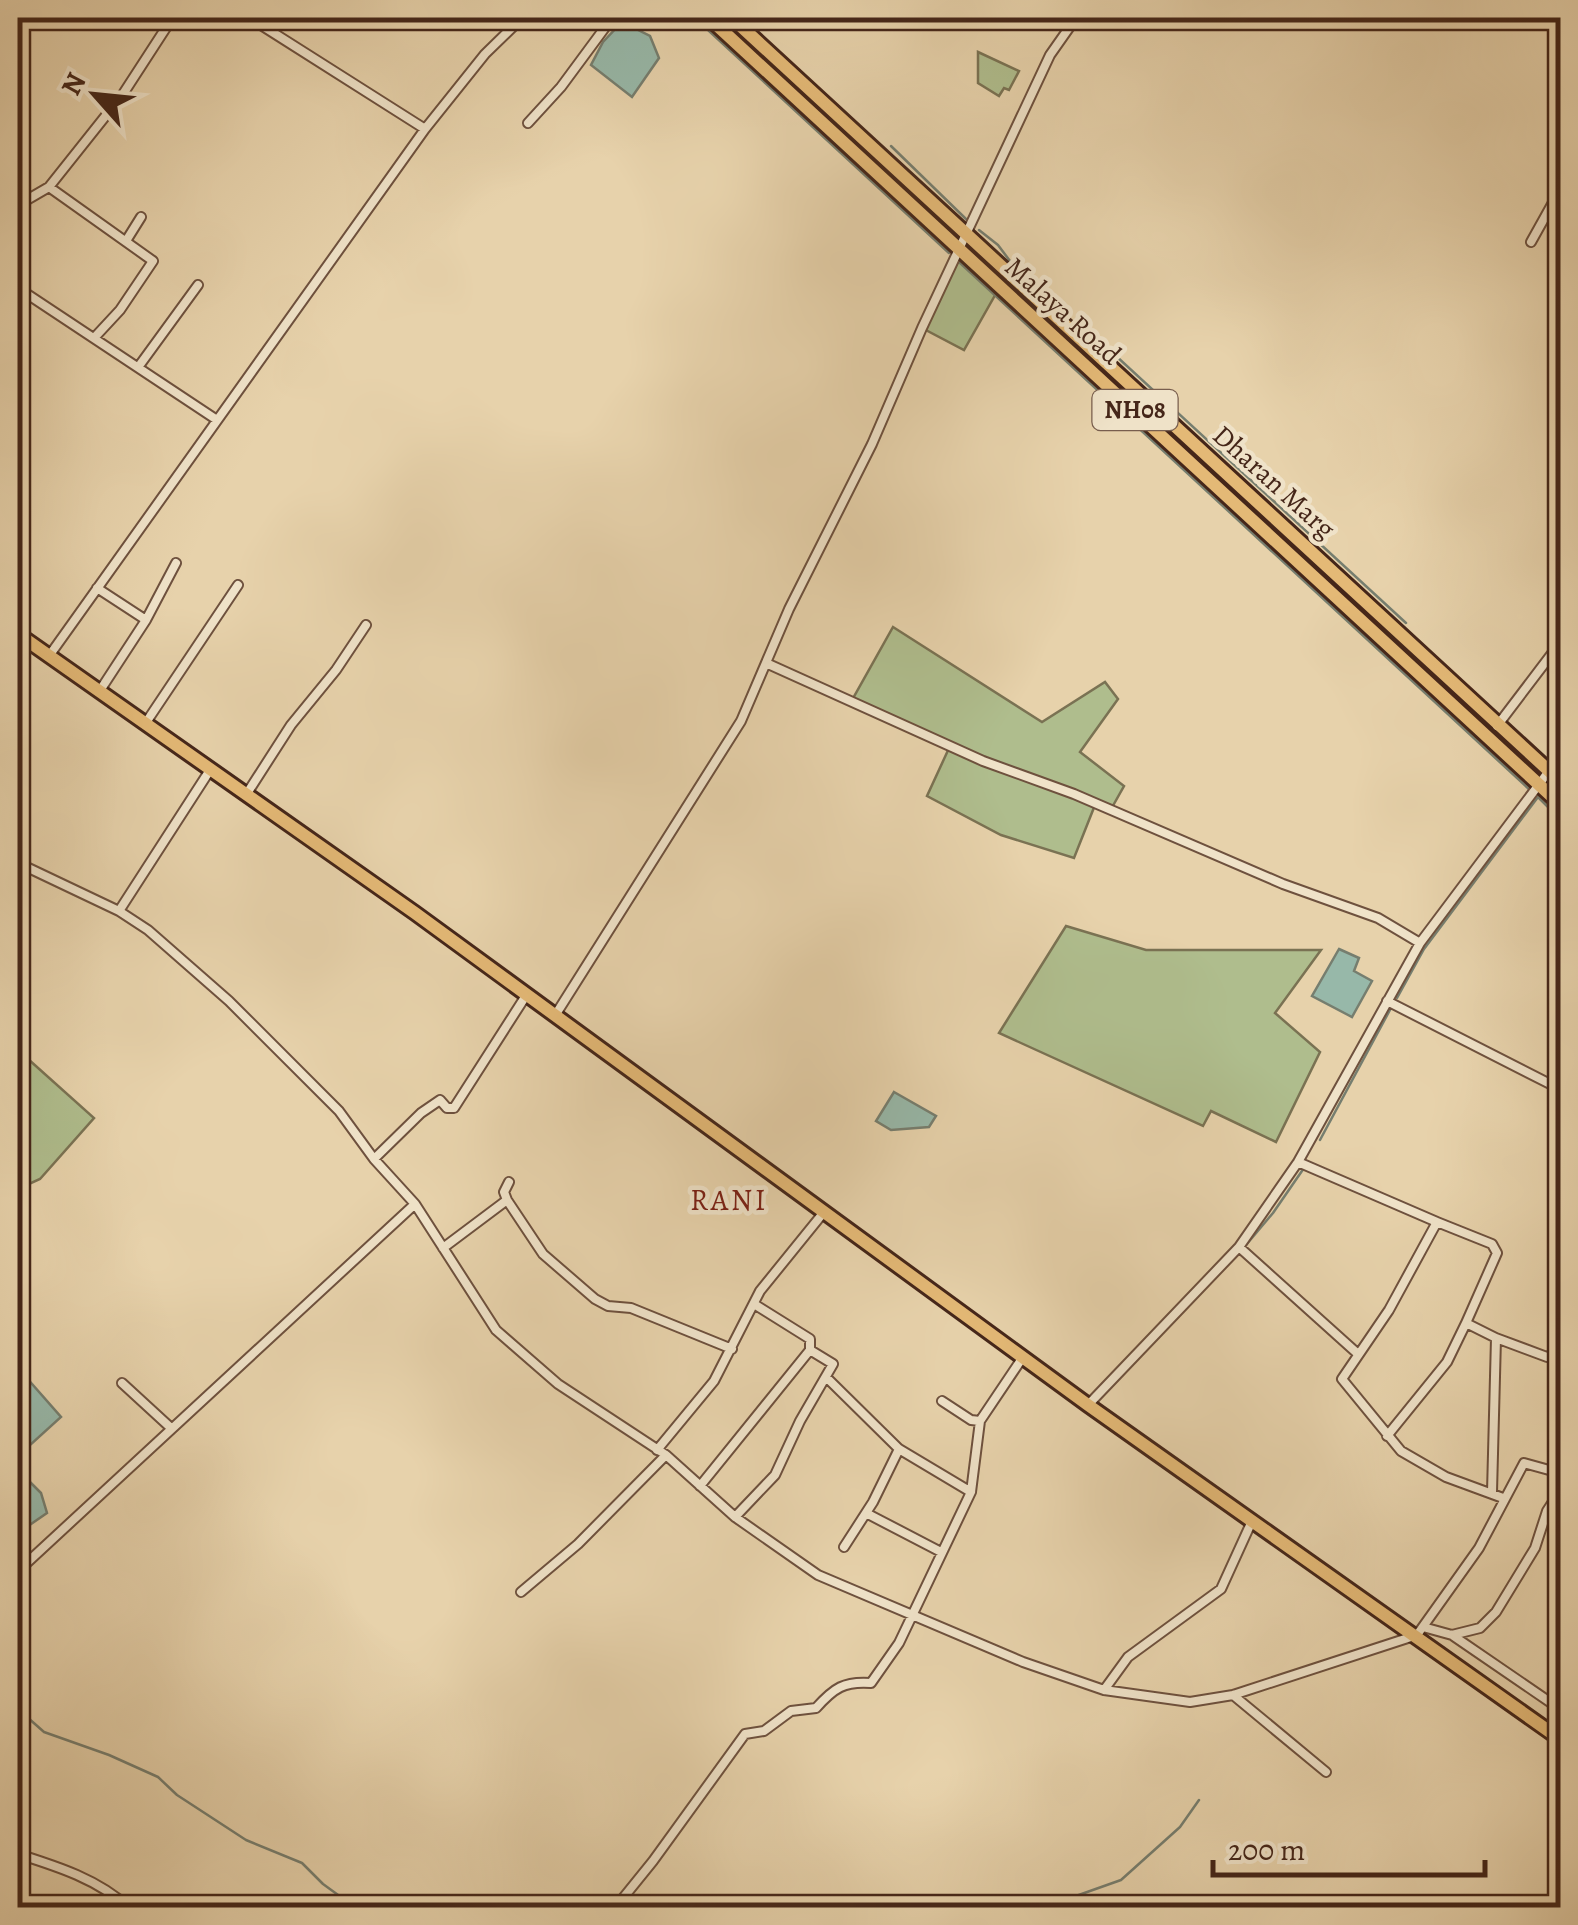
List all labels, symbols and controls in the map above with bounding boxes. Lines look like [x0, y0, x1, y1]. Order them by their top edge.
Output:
north arrow [45, 45, 145, 145]
text: N [52, 66, 95, 102]
street label: Malaya Road [996, 248, 1130, 374]
road number: NH08 [1092, 390, 1178, 430]
street label: Dharan Marg [1204, 417, 1344, 547]
district label: RANI [690, 1180, 768, 1220]
scale bar [1213, 1815, 1486, 1877]
text: 200 m [1228, 1830, 1305, 1870]

